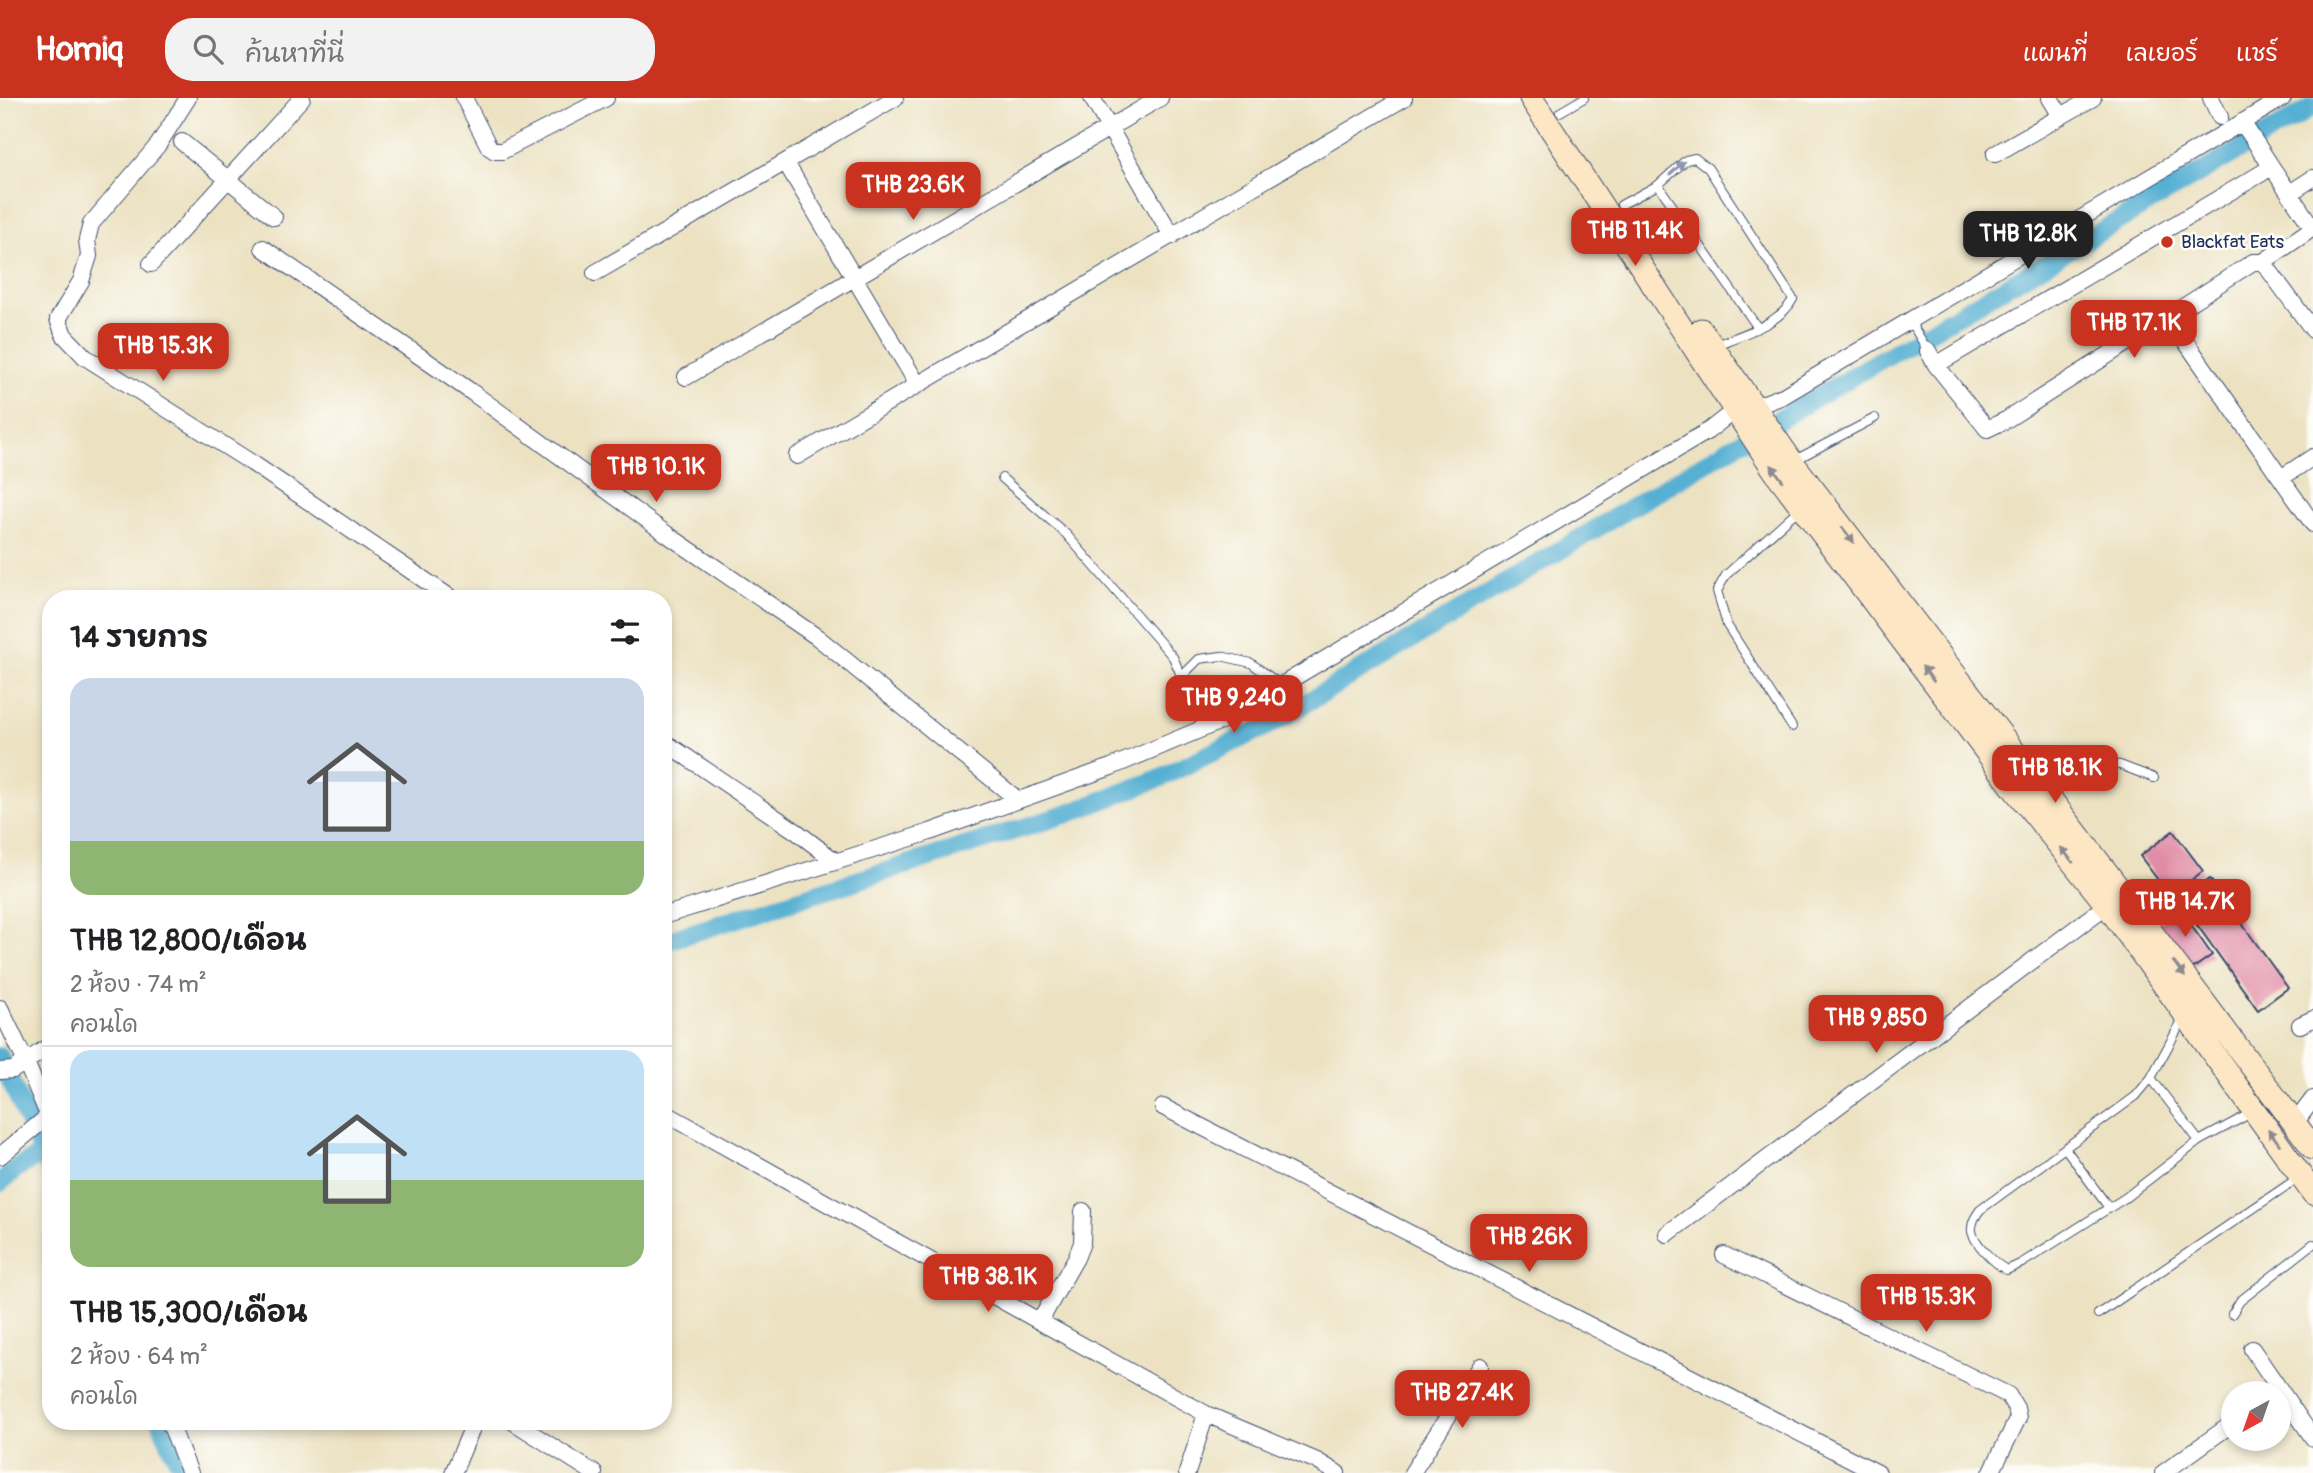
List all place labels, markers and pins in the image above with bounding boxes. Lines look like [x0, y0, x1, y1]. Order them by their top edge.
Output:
pin: THB 23.6K [833, 162, 993, 222]
pin: THB 11.4K [1555, 208, 1715, 268]
pin: THB 12.8K [1948, 212, 2108, 271]
place label: Blackfat Eats [2181, 230, 2284, 254]
marker: Blackfat Eats [2159, 234, 2175, 250]
pin: THB 17.1K [2054, 300, 2214, 360]
pin: THB 15.3K [83, 324, 243, 383]
pin: THB 10.1K [576, 444, 736, 504]
pin: THB 9,240 [1154, 676, 1314, 735]
pin: THB 18.1K [1975, 746, 2135, 805]
pin: THB 14.7K [2105, 880, 2265, 939]
pin: THB 9,850 [1796, 996, 1956, 1055]
pin: THB 26K [1464, 1214, 1594, 1274]
pin: THB 38.1K [908, 1254, 1068, 1314]
pin: THB 15.3K [1846, 1274, 2006, 1334]
pin: THB 27.4K [1382, 1370, 1542, 1430]

